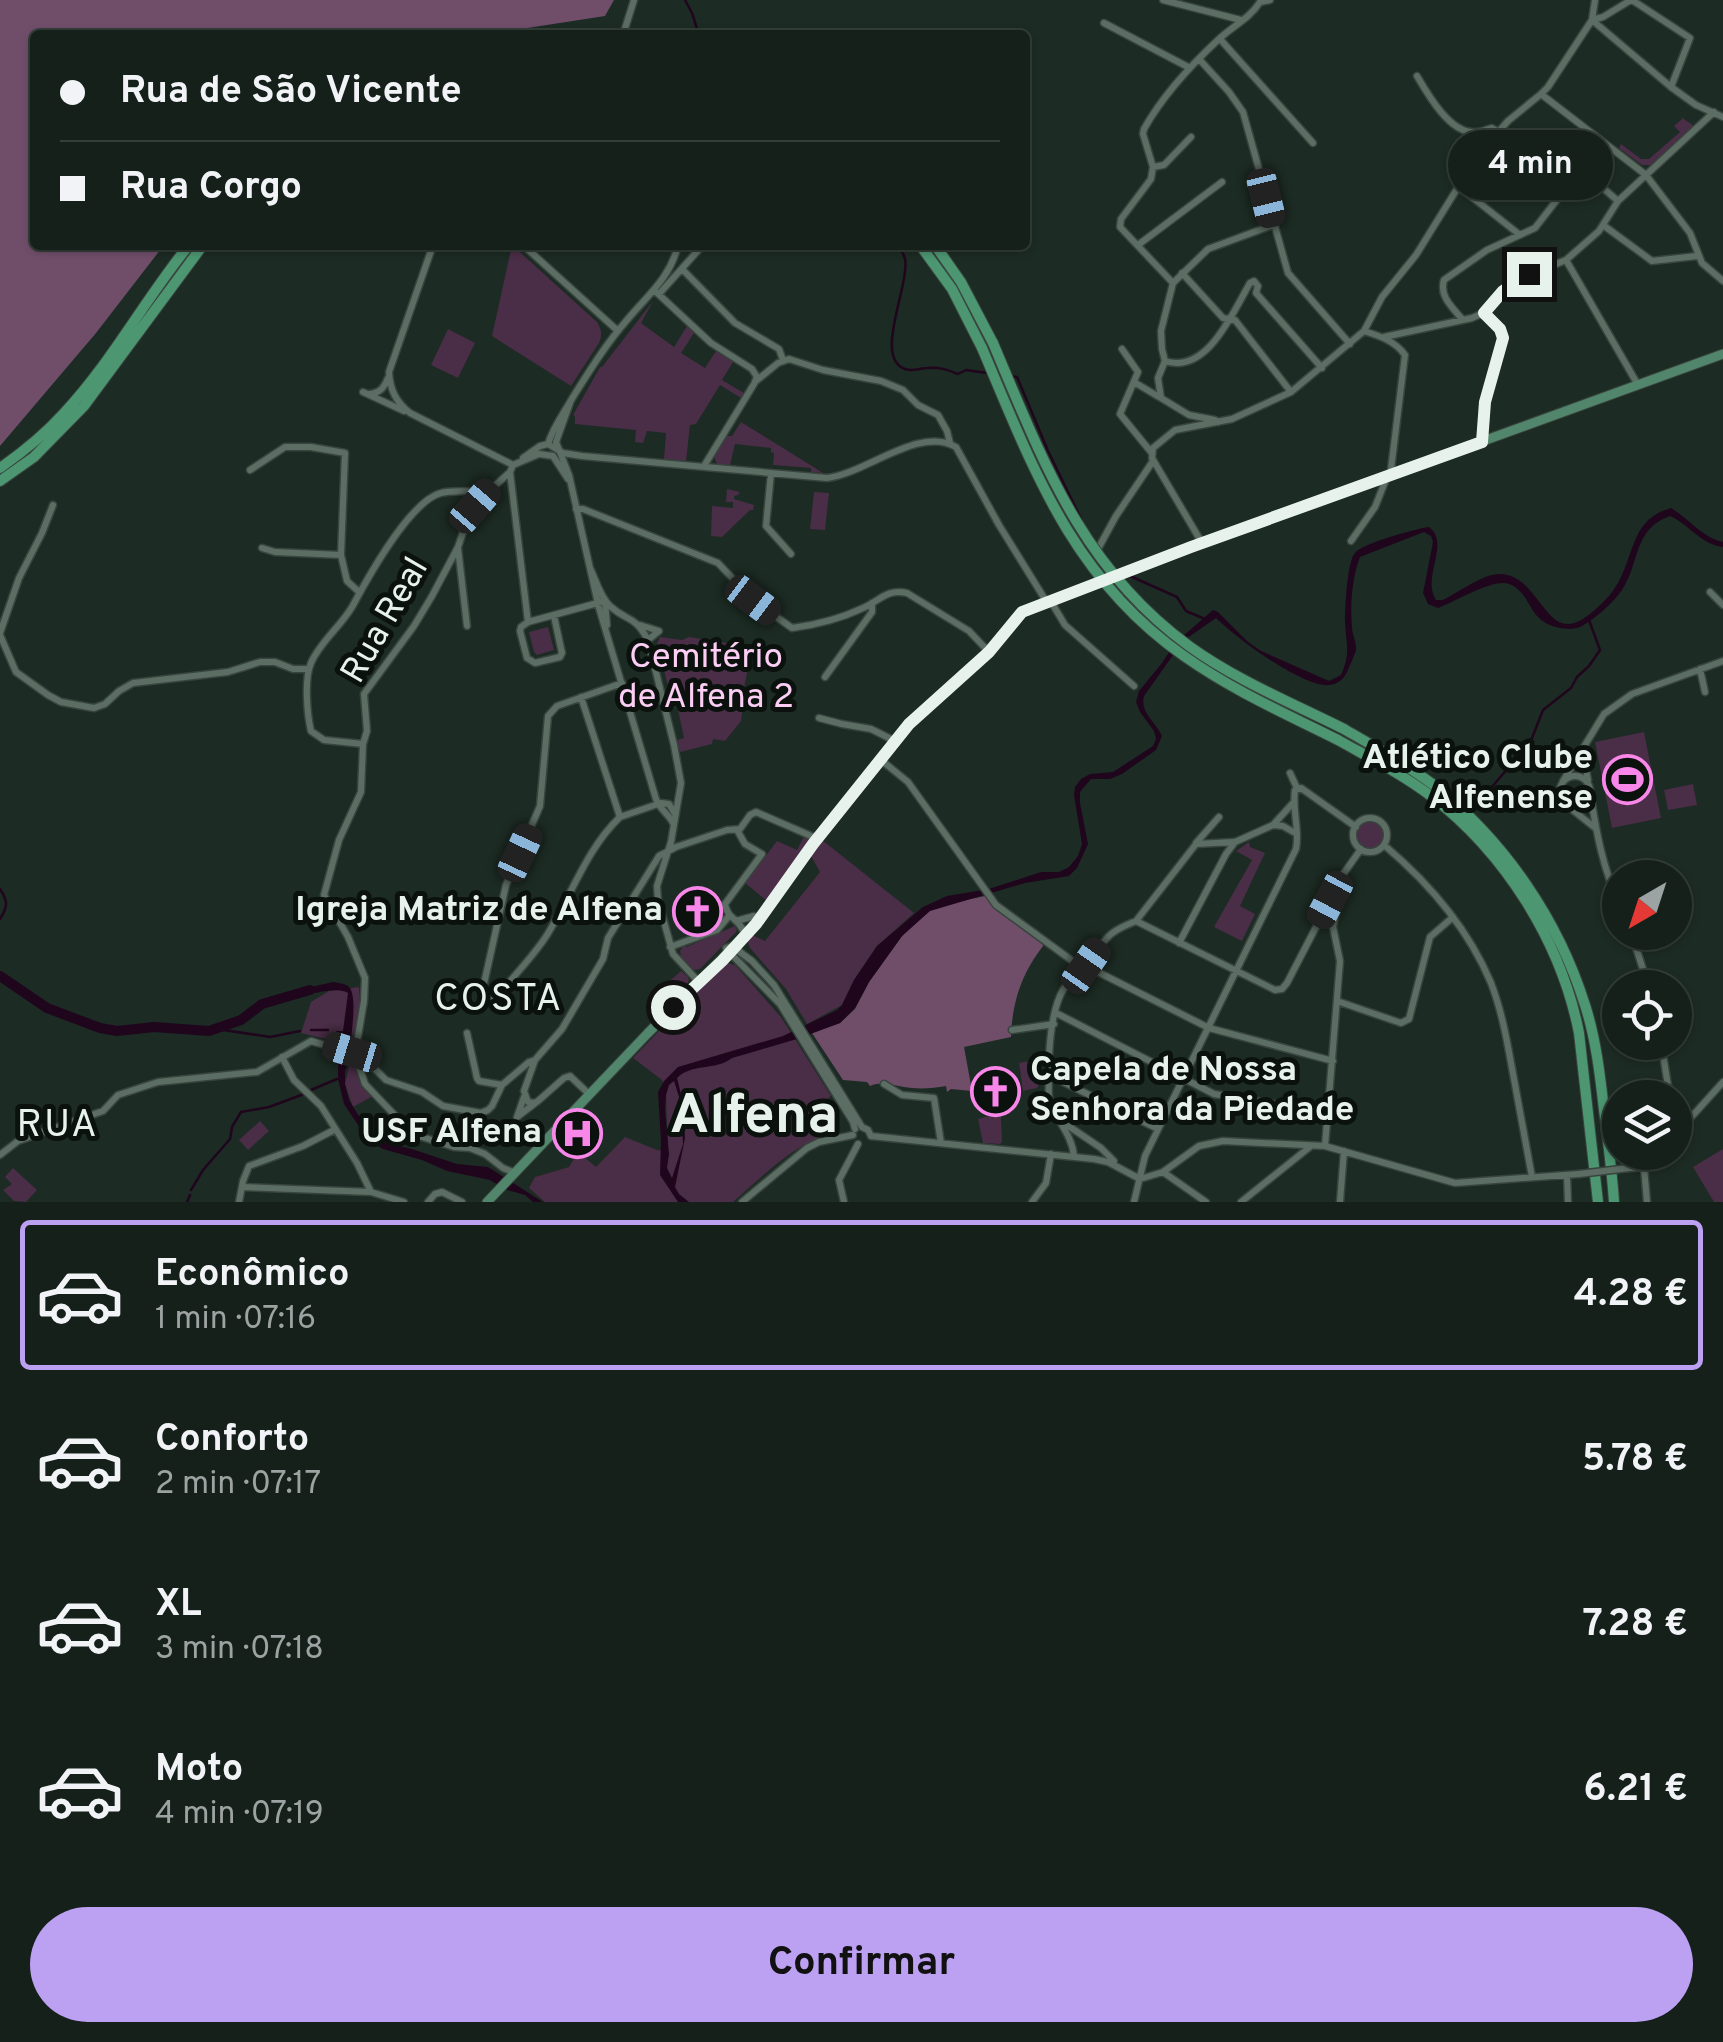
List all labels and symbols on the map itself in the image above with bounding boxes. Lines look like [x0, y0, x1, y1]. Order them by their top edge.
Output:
callout: 4 min [1446, 129, 1612, 199]
car [1244, 165, 1288, 231]
route end [1507, 252, 1552, 297]
car [444, 474, 506, 538]
street label: Rua Real [332, 550, 440, 692]
car [720, 570, 786, 630]
park label: Cemitério de Alfena 2 [618, 636, 794, 720]
place label: Atlético Clube Alfenense [1362, 737, 1593, 821]
sports icon: Atlético Clube Alfenense [1602, 753, 1654, 805]
car [494, 819, 546, 887]
north arrow [1602, 860, 1692, 950]
car [1303, 866, 1357, 934]
church icon: Igreja Matriz de Alfena [672, 885, 724, 937]
place label: Igreja Matriz de Alfena [295, 889, 663, 933]
car [1057, 933, 1115, 999]
district label: COSTA [434, 976, 564, 1025]
route start [651, 985, 696, 1030]
car [319, 1029, 385, 1075]
place label: Capela de Nossa Senhora da Piedade [1030, 1049, 1354, 1133]
church icon: Capela de Nossa Senhora da Piedade [969, 1065, 1021, 1117]
district label: Alfena [670, 1083, 838, 1153]
district label: RUA [17, 1102, 99, 1151]
hospital icon: USF Alfena [551, 1107, 603, 1159]
place label: USF Alfena [361, 1111, 542, 1155]

